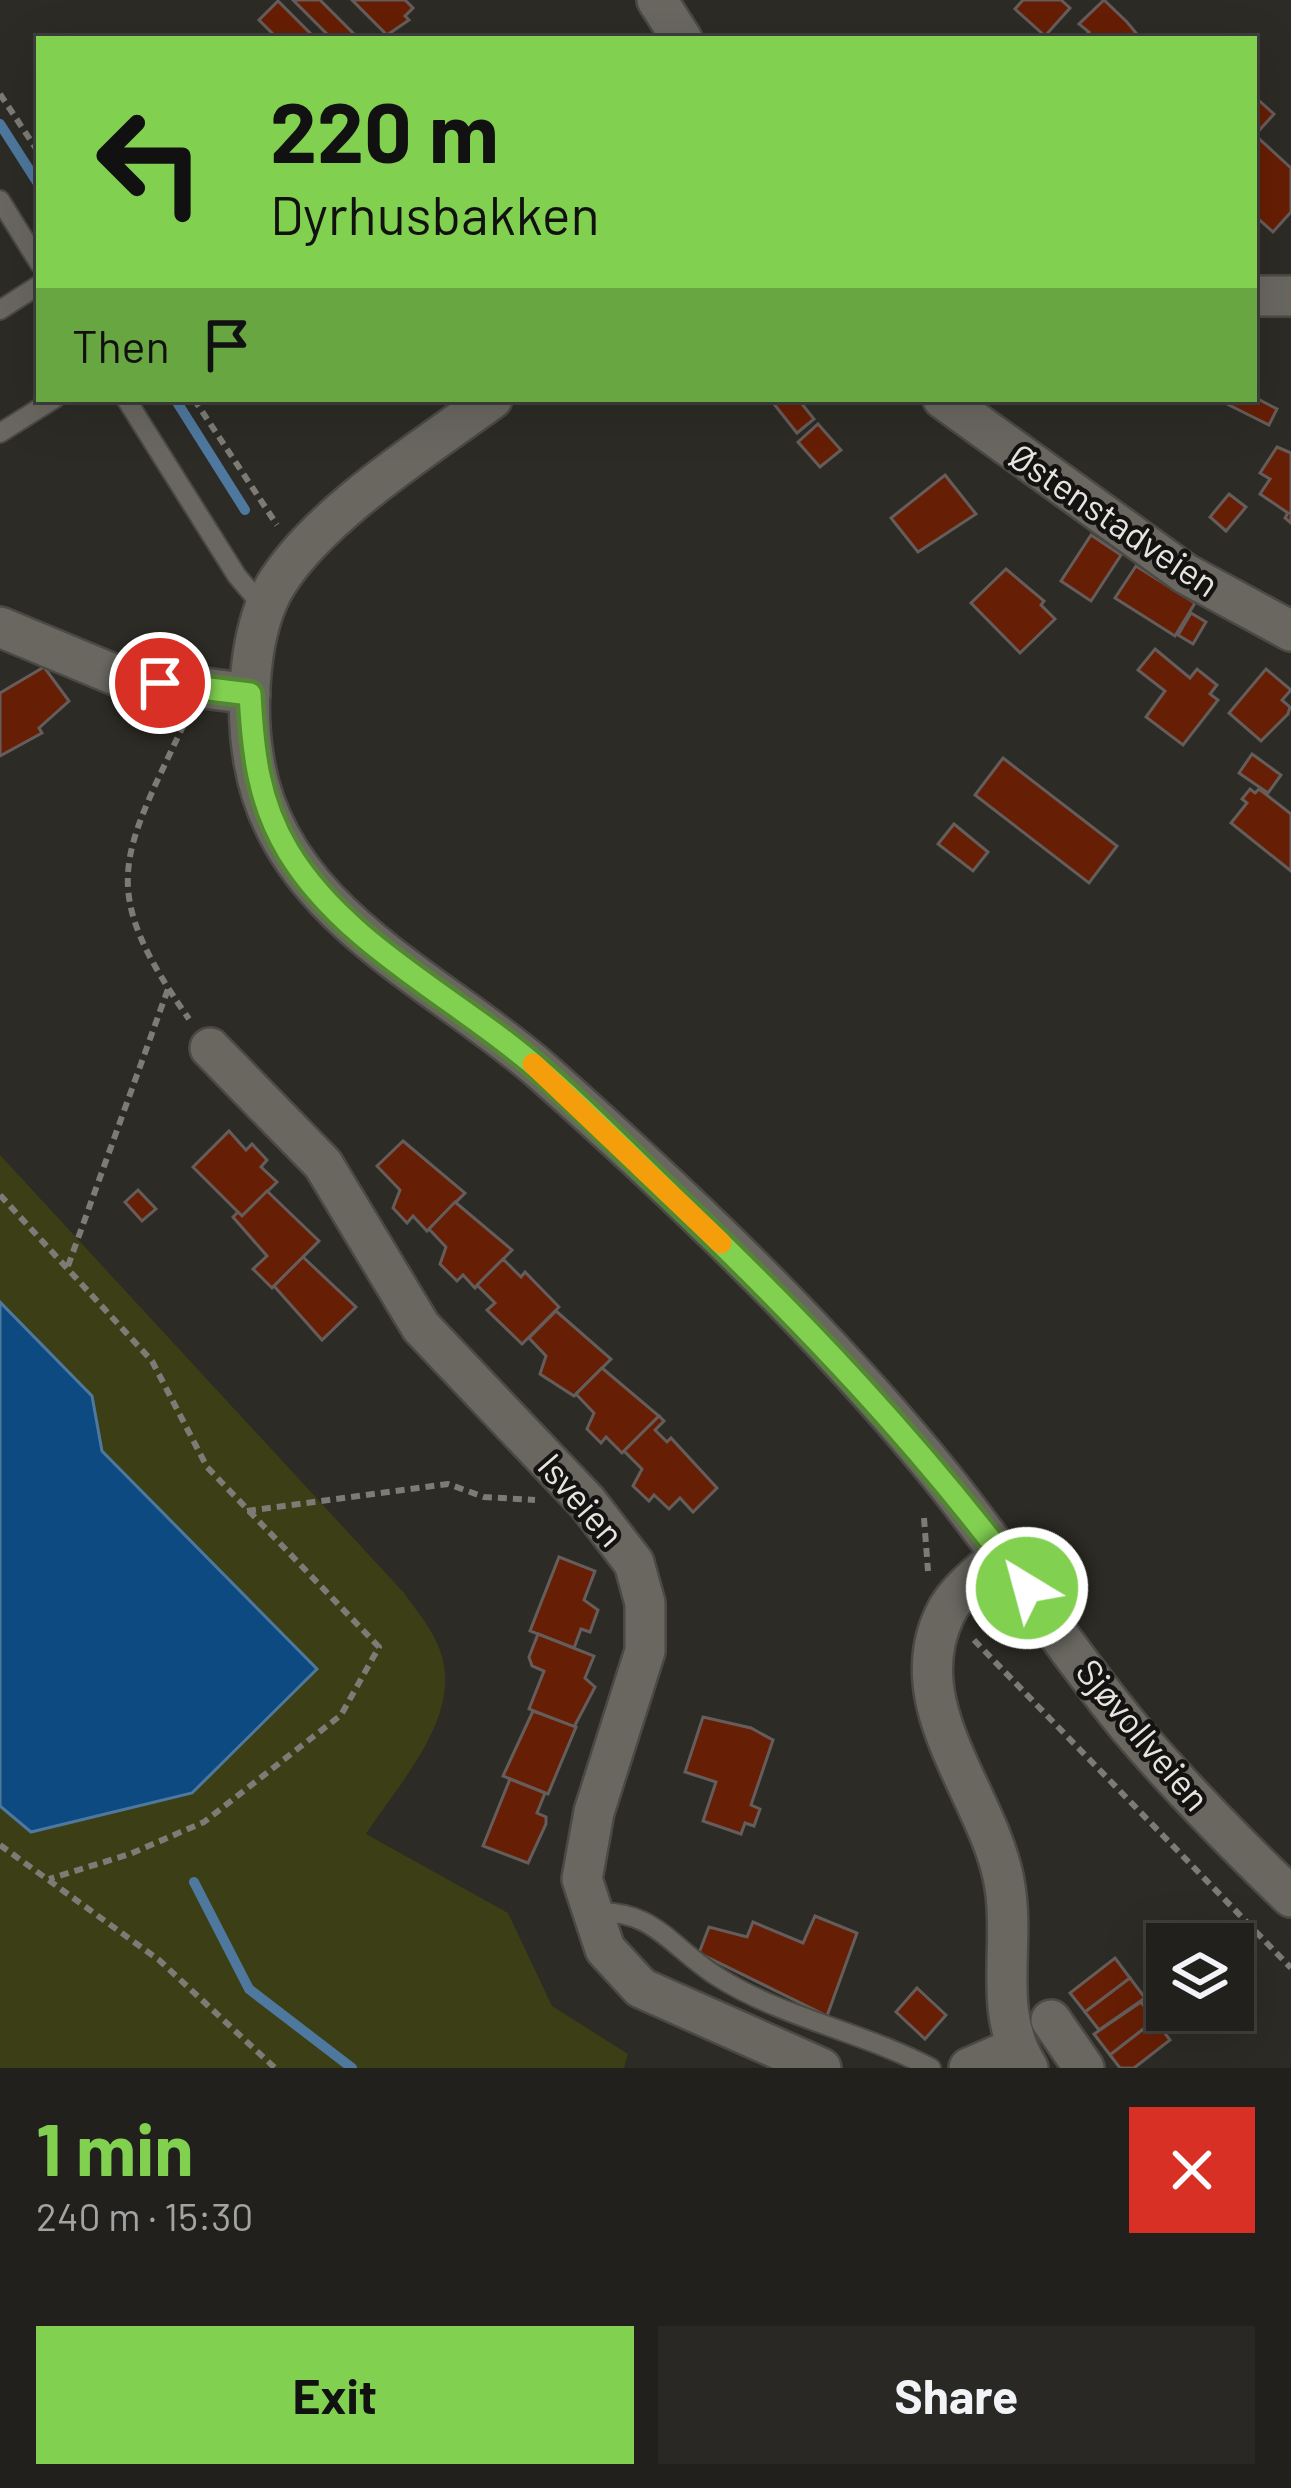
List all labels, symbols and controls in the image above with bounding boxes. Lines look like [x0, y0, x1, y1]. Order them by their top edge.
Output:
text: 220 m [270, 79, 499, 180]
icon: left [72, 84, 228, 240]
text: Dyrhusbakken [270, 181, 600, 246]
icon: arrive [194, 312, 260, 378]
text: Then [72, 318, 170, 372]
street label: Østenstadveien [1002, 433, 1227, 604]
pin [109, 632, 211, 734]
icon: arrive [127, 650, 193, 716]
street label: Isveien [530, 1444, 634, 1554]
position arrow [964, 1525, 1090, 1651]
street label: Sjøvollveien [1068, 1650, 1220, 1818]
map controls [1146, 1923, 1254, 2031]
button: layers [1146, 1923, 1254, 2031]
text: 1 min [36, 2104, 194, 2190]
button: close [1129, 2107, 1255, 2233]
text: 240 m · 15:30 [36, 2192, 253, 2239]
button: Exit [36, 2326, 634, 2464]
button: Share [658, 2326, 1255, 2464]

